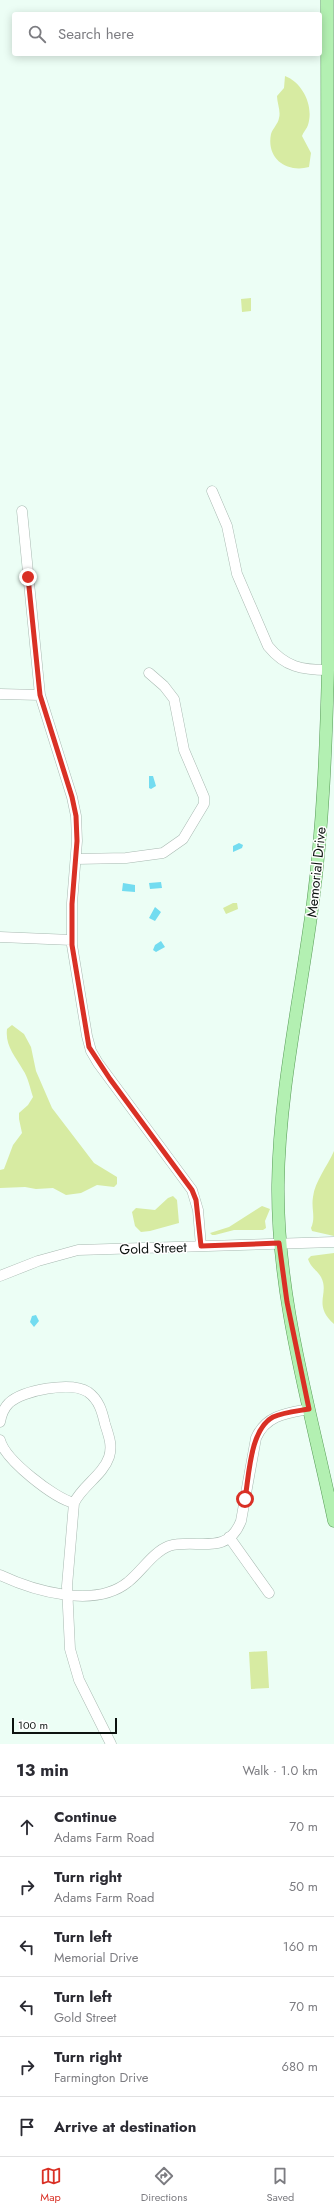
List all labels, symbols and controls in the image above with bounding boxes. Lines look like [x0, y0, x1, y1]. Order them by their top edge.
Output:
search box [12, 12, 322, 56]
icon: search [26, 23, 48, 45]
text: Search here [58, 23, 134, 45]
route end [19, 568, 37, 586]
street label: Memorial Drive [301, 826, 331, 918]
street label: Gold Street [119, 1237, 188, 1259]
route start [236, 1490, 254, 1508]
scale bar [12, 1716, 117, 1735]
text: 100 m [18, 1717, 48, 1733]
text: 13 min [16, 1758, 69, 1782]
text: Walk · 1.0 km [242, 1761, 318, 1780]
text: Continue [54, 1806, 117, 1828]
icon: ahead [16, 1816, 38, 1838]
text: 70 m [289, 1817, 318, 1836]
text: Adams Farm Road [54, 1828, 154, 1847]
text: Turn right [54, 1866, 122, 1888]
icon: right [16, 1876, 38, 1898]
text: 50 m [289, 1877, 318, 1896]
text: Adams Farm Road [54, 1888, 154, 1907]
text: Turn left [54, 1926, 112, 1948]
icon: left [16, 1936, 38, 1958]
text: 160 m [283, 1937, 318, 1956]
text: Memorial Drive [54, 1948, 138, 1967]
text: Turn left [54, 1986, 112, 2008]
icon: left [16, 1996, 38, 2018]
text: 70 m [289, 1997, 318, 2016]
text: Gold Street [54, 2008, 117, 2027]
text: Turn right [54, 2046, 122, 2068]
icon: right [16, 2056, 38, 2078]
text: 680 m [282, 2057, 318, 2076]
text: Farmington Drive [54, 2068, 148, 2087]
icon: arrive [16, 2116, 38, 2138]
text: Arrive at destination [54, 2116, 196, 2138]
tab: Map [40, 2165, 62, 2205]
tab: Directions [141, 2165, 187, 2205]
tab: Saved [267, 2165, 294, 2205]

